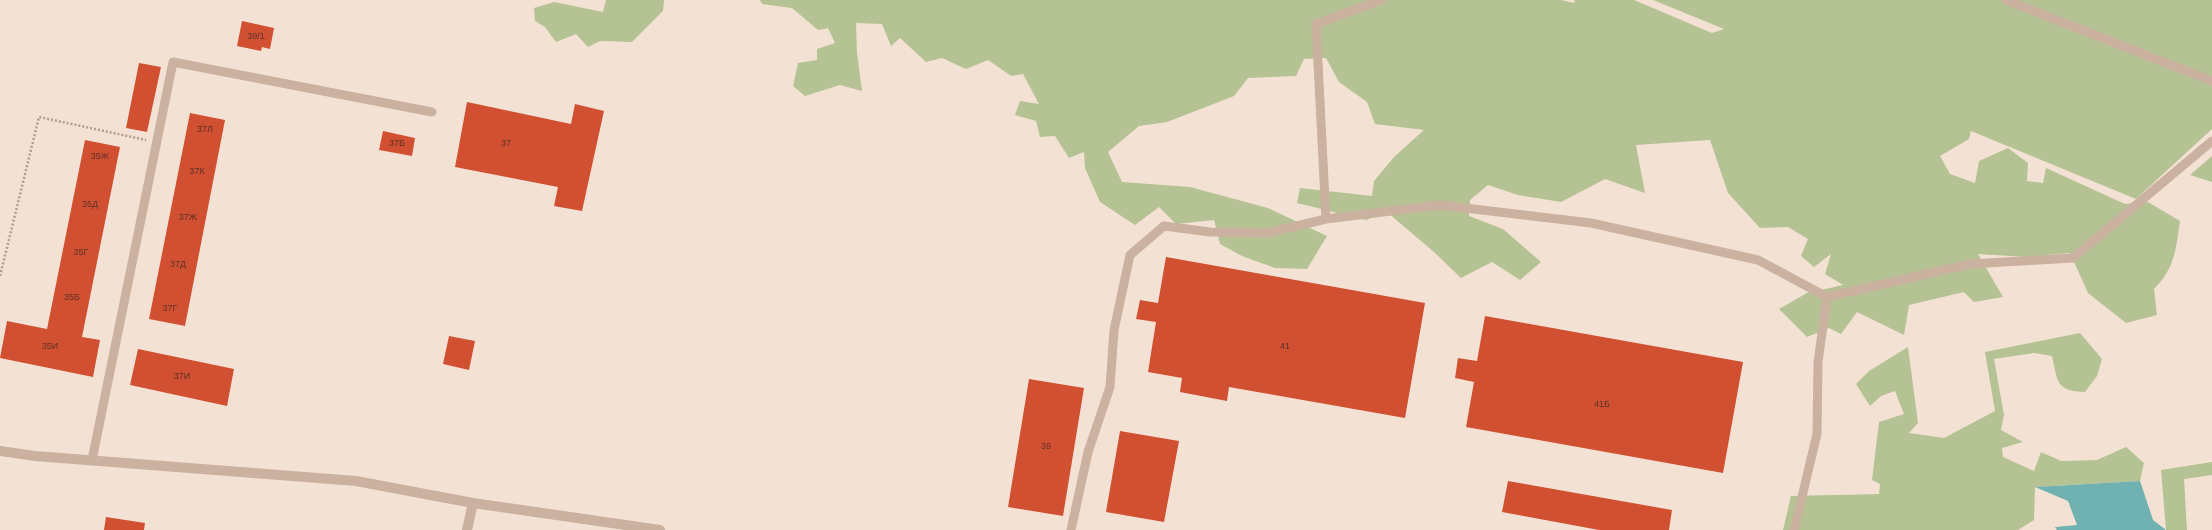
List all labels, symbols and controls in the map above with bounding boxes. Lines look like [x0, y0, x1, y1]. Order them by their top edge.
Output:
house number: 39/1 [247, 32, 265, 42]
house number: 37Л [197, 125, 213, 135]
house number: 37Б [389, 139, 405, 149]
house number: 37 [501, 139, 511, 149]
house number: 35Ж [91, 152, 109, 162]
house number: 37К [189, 167, 205, 177]
house number: 35Д [82, 200, 98, 210]
house number: 37Ж [179, 213, 197, 223]
house number: 35Г [74, 248, 88, 258]
house number: 37Д [170, 260, 186, 270]
house number: 35Б [64, 293, 80, 303]
house number: 37Г [163, 304, 177, 314]
house number: 35И [42, 342, 58, 352]
house number: 41 [1280, 342, 1290, 352]
house number: 37И [174, 372, 190, 382]
house number: 41Б [1594, 400, 1610, 410]
house number: 39 [1041, 442, 1051, 452]

